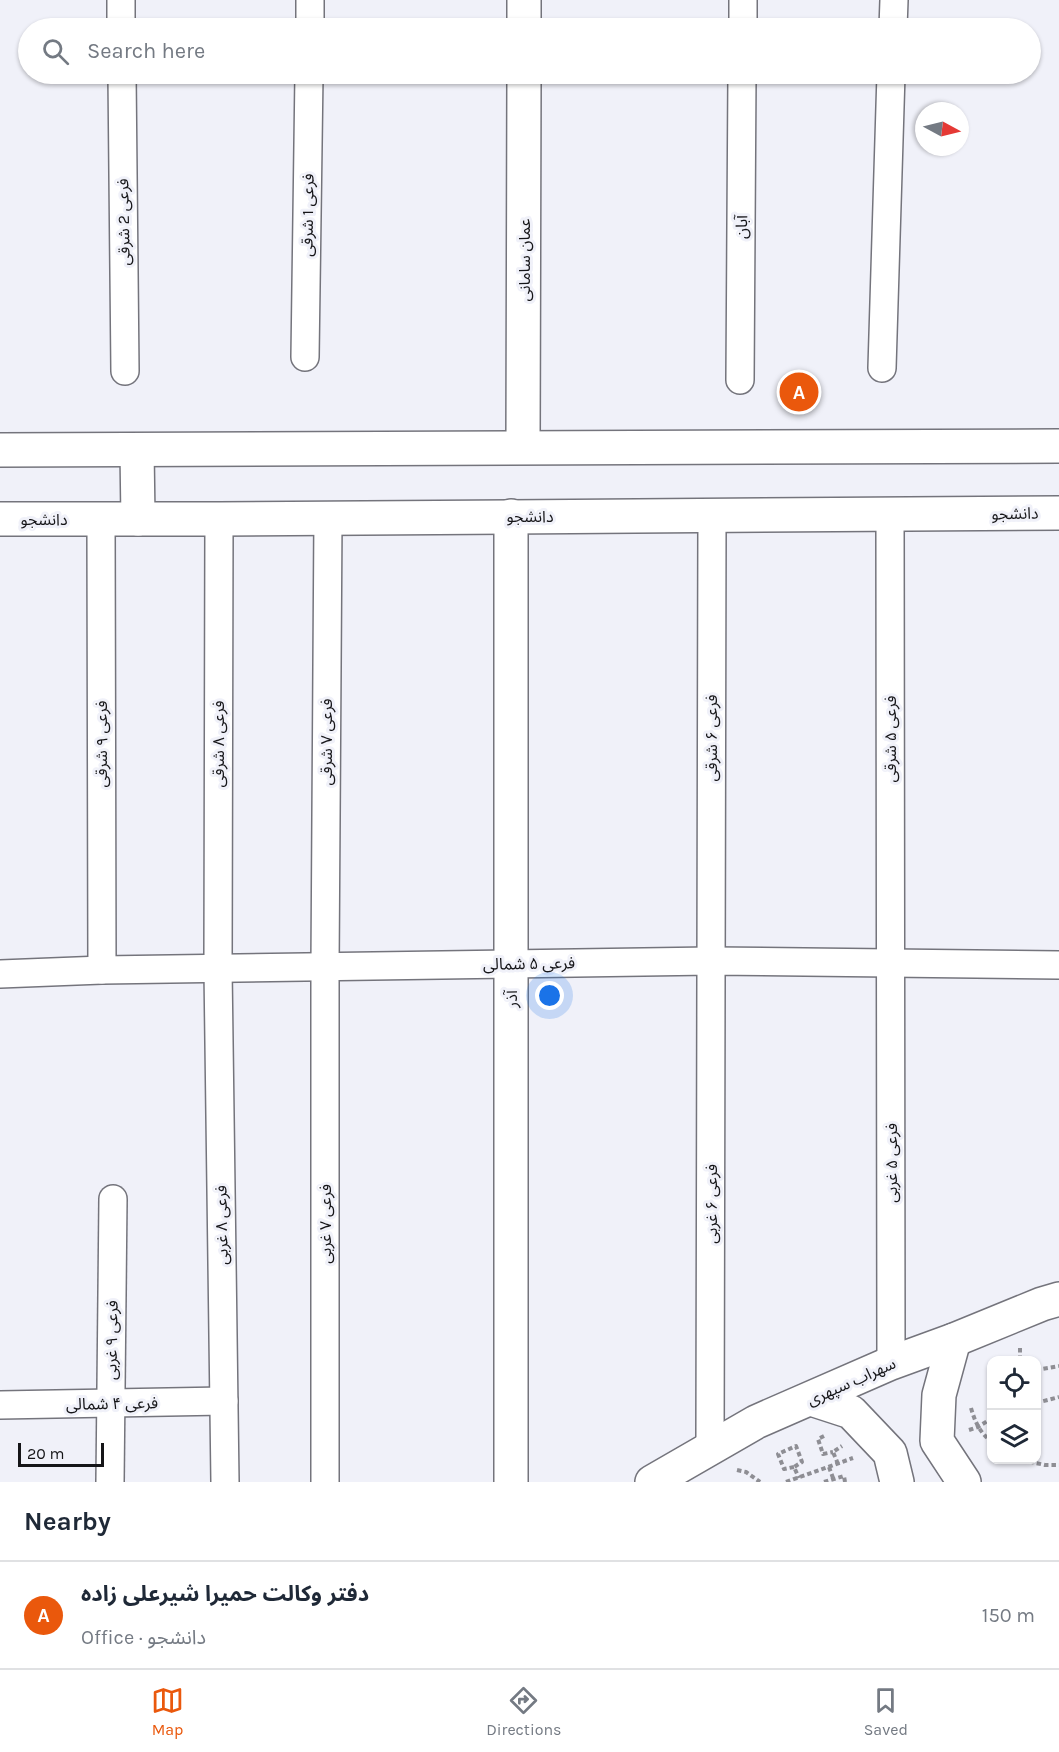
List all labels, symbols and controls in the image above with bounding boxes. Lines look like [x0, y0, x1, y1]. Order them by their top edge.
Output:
search box [18, 18, 1041, 84]
icon: search [39, 35, 72, 68]
text: Search here [87, 38, 205, 64]
north arrow [915, 102, 969, 156]
street label: فرعی 1 شرقی [297, 173, 318, 257]
street label: فرعی 2 شرقی [113, 178, 134, 266]
street label: آبان [732, 214, 751, 239]
street label: عمان سامانی [515, 218, 534, 302]
pin: A [780, 370, 818, 414]
street label: دانشجو [991, 504, 1039, 523]
street label: دانشجو [506, 507, 554, 526]
street label: دانشجو [20, 510, 68, 529]
street label: فرعی ۶ شرقی [702, 694, 721, 782]
street label: فرعی ۵ شرقی [881, 695, 900, 783]
street label: فرعی ۷ شرقی [317, 698, 336, 786]
street label: فرعی ۹ شرقی [92, 700, 111, 788]
street label: فرعی ۸ شرقی [209, 700, 228, 788]
street label: فرعی ۵ شمالی [483, 953, 575, 974]
your location [535, 981, 564, 1010]
street label: آذر [502, 989, 521, 1009]
street label: فرعی ۵ غربی [882, 1123, 901, 1203]
street label: فرعی ۶ غربی [702, 1164, 721, 1244]
street label: فرعی ۷ غربی [316, 1184, 335, 1264]
street label: فرعی ۸ غربی [211, 1185, 232, 1265]
street label: فرعی ۹ غربی [101, 1300, 122, 1380]
street label: سهراب سپهری [804, 1353, 899, 1411]
map controls [987, 1356, 1041, 1464]
button: locate [987, 1356, 1041, 1410]
street label: فرعی ۴ شمالی [66, 1393, 158, 1414]
button: layers [987, 1410, 1041, 1464]
scale bar [18, 1440, 104, 1468]
text: 20 m [27, 1444, 65, 1463]
text: Nearby [24, 1506, 111, 1537]
text: دفتر وکالت حمیرا شیرعلی زاده [81, 1581, 369, 1607]
text: A [37, 1604, 50, 1627]
text: 150 m [982, 1604, 1035, 1627]
text: Office · دانشجو [81, 1626, 206, 1649]
tab: Map [151, 1684, 184, 1739]
tab: Directions [486, 1684, 561, 1739]
tab: Saved [864, 1684, 908, 1739]

